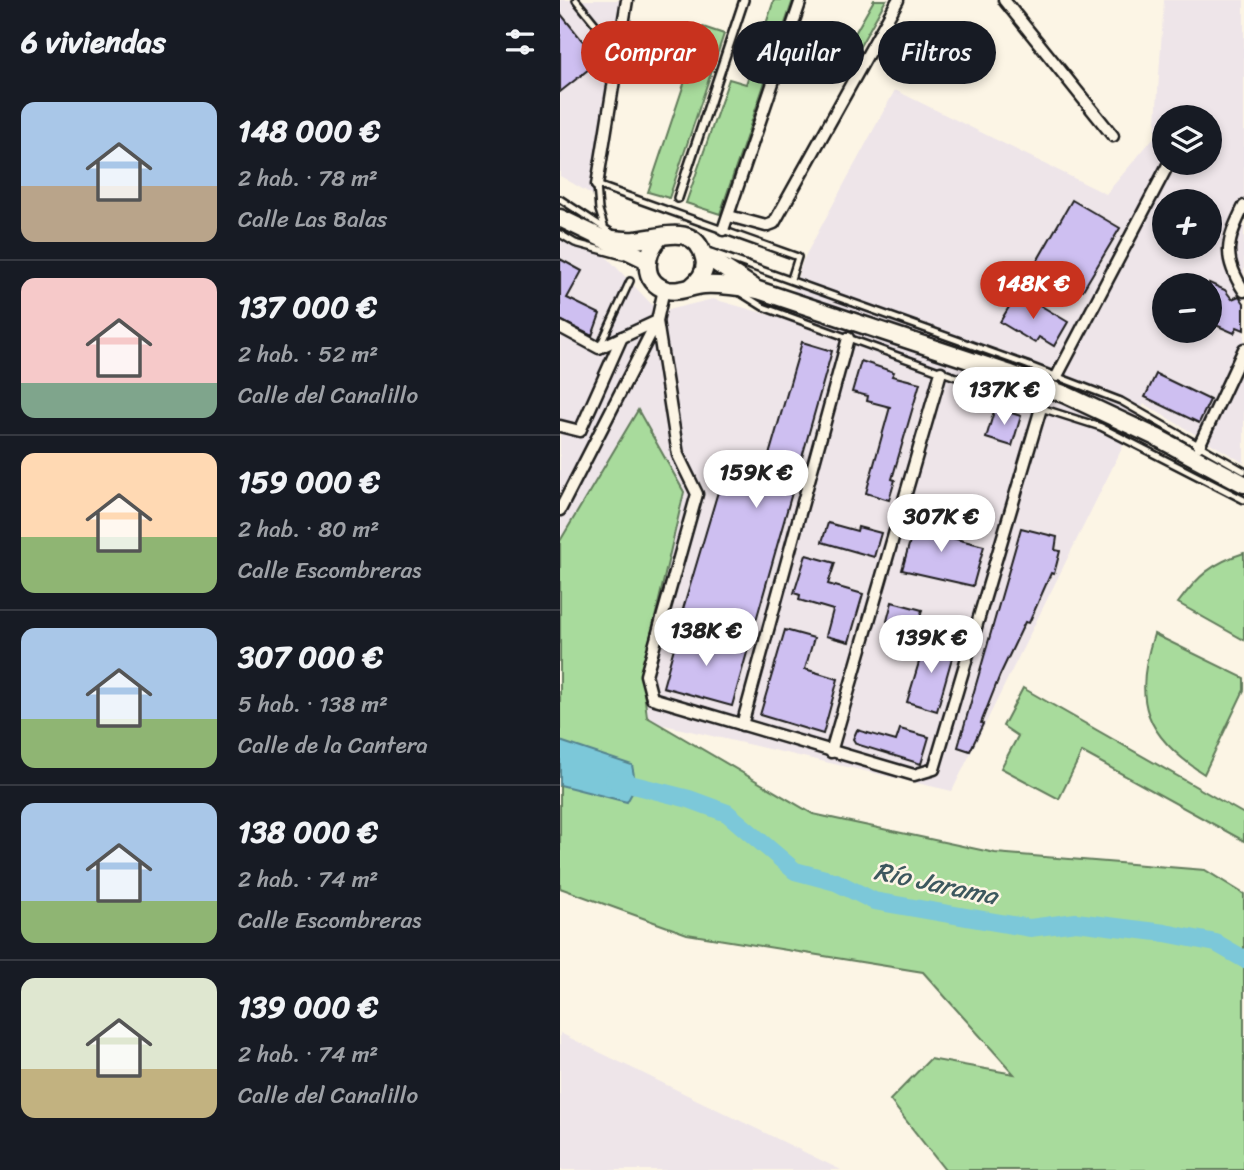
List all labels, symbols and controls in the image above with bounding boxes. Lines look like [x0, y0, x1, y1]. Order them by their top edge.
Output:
text: 6 viviendas [21, 15, 166, 69]
chip: Comprar [581, 21, 719, 84]
chip: Alquilar [733, 21, 864, 84]
chip: Filtros [878, 21, 996, 84]
icon: filters [501, 23, 539, 61]
text: 148 000 € [238, 104, 380, 158]
map controls [1152, 105, 1222, 343]
button: layers [1152, 105, 1222, 175]
icon: home [77, 130, 161, 214]
text: 2 hab. · 78 m² [238, 158, 378, 199]
button: + [1152, 189, 1222, 259]
text: Calle Las Balas [238, 199, 387, 240]
pin: 148K € [976, 262, 1090, 321]
text: 148K € [996, 263, 1070, 304]
button: − [1152, 273, 1222, 343]
text: 137 000 € [238, 280, 377, 334]
icon: home [77, 306, 161, 390]
text: 2 hab. · 52 m² [238, 334, 378, 375]
pin: 137K € [947, 368, 1061, 427]
text: 137K € [969, 369, 1039, 410]
text: Calle del Canalillo [238, 375, 418, 416]
pin: 159K € [699, 450, 813, 510]
text: 159K € [719, 452, 793, 493]
text: 159 000 € [238, 455, 380, 509]
icon: home [77, 481, 161, 565]
pin: 307K € [884, 494, 998, 554]
text: 307K € [903, 496, 979, 537]
text: 2 hab. · 80 m² [238, 509, 379, 550]
text: Calle Escombreras [238, 550, 421, 591]
pin: 138K € [649, 608, 763, 668]
text: 138K € [670, 610, 742, 651]
pin: 139K € [874, 616, 988, 675]
text: 139K € [895, 617, 967, 658]
text: 307 000 € [238, 630, 383, 684]
icon: home [77, 656, 161, 740]
text: 5 hab. · 138 m² [238, 684, 388, 725]
text: Calle de la Cantera [238, 725, 428, 766]
text: 138 000 € [238, 805, 378, 859]
icon: home [77, 831, 161, 915]
water label: Río Jarama [870, 848, 1004, 919]
text: 2 hab. · 74 m² [238, 859, 378, 900]
text: Calle Escombreras [238, 900, 421, 941]
text: 139 000 € [238, 980, 378, 1034]
icon: home [77, 1006, 161, 1090]
text: 2 hab. · 74 m² [238, 1034, 378, 1075]
text: Calle del Canalillo [238, 1075, 418, 1116]

